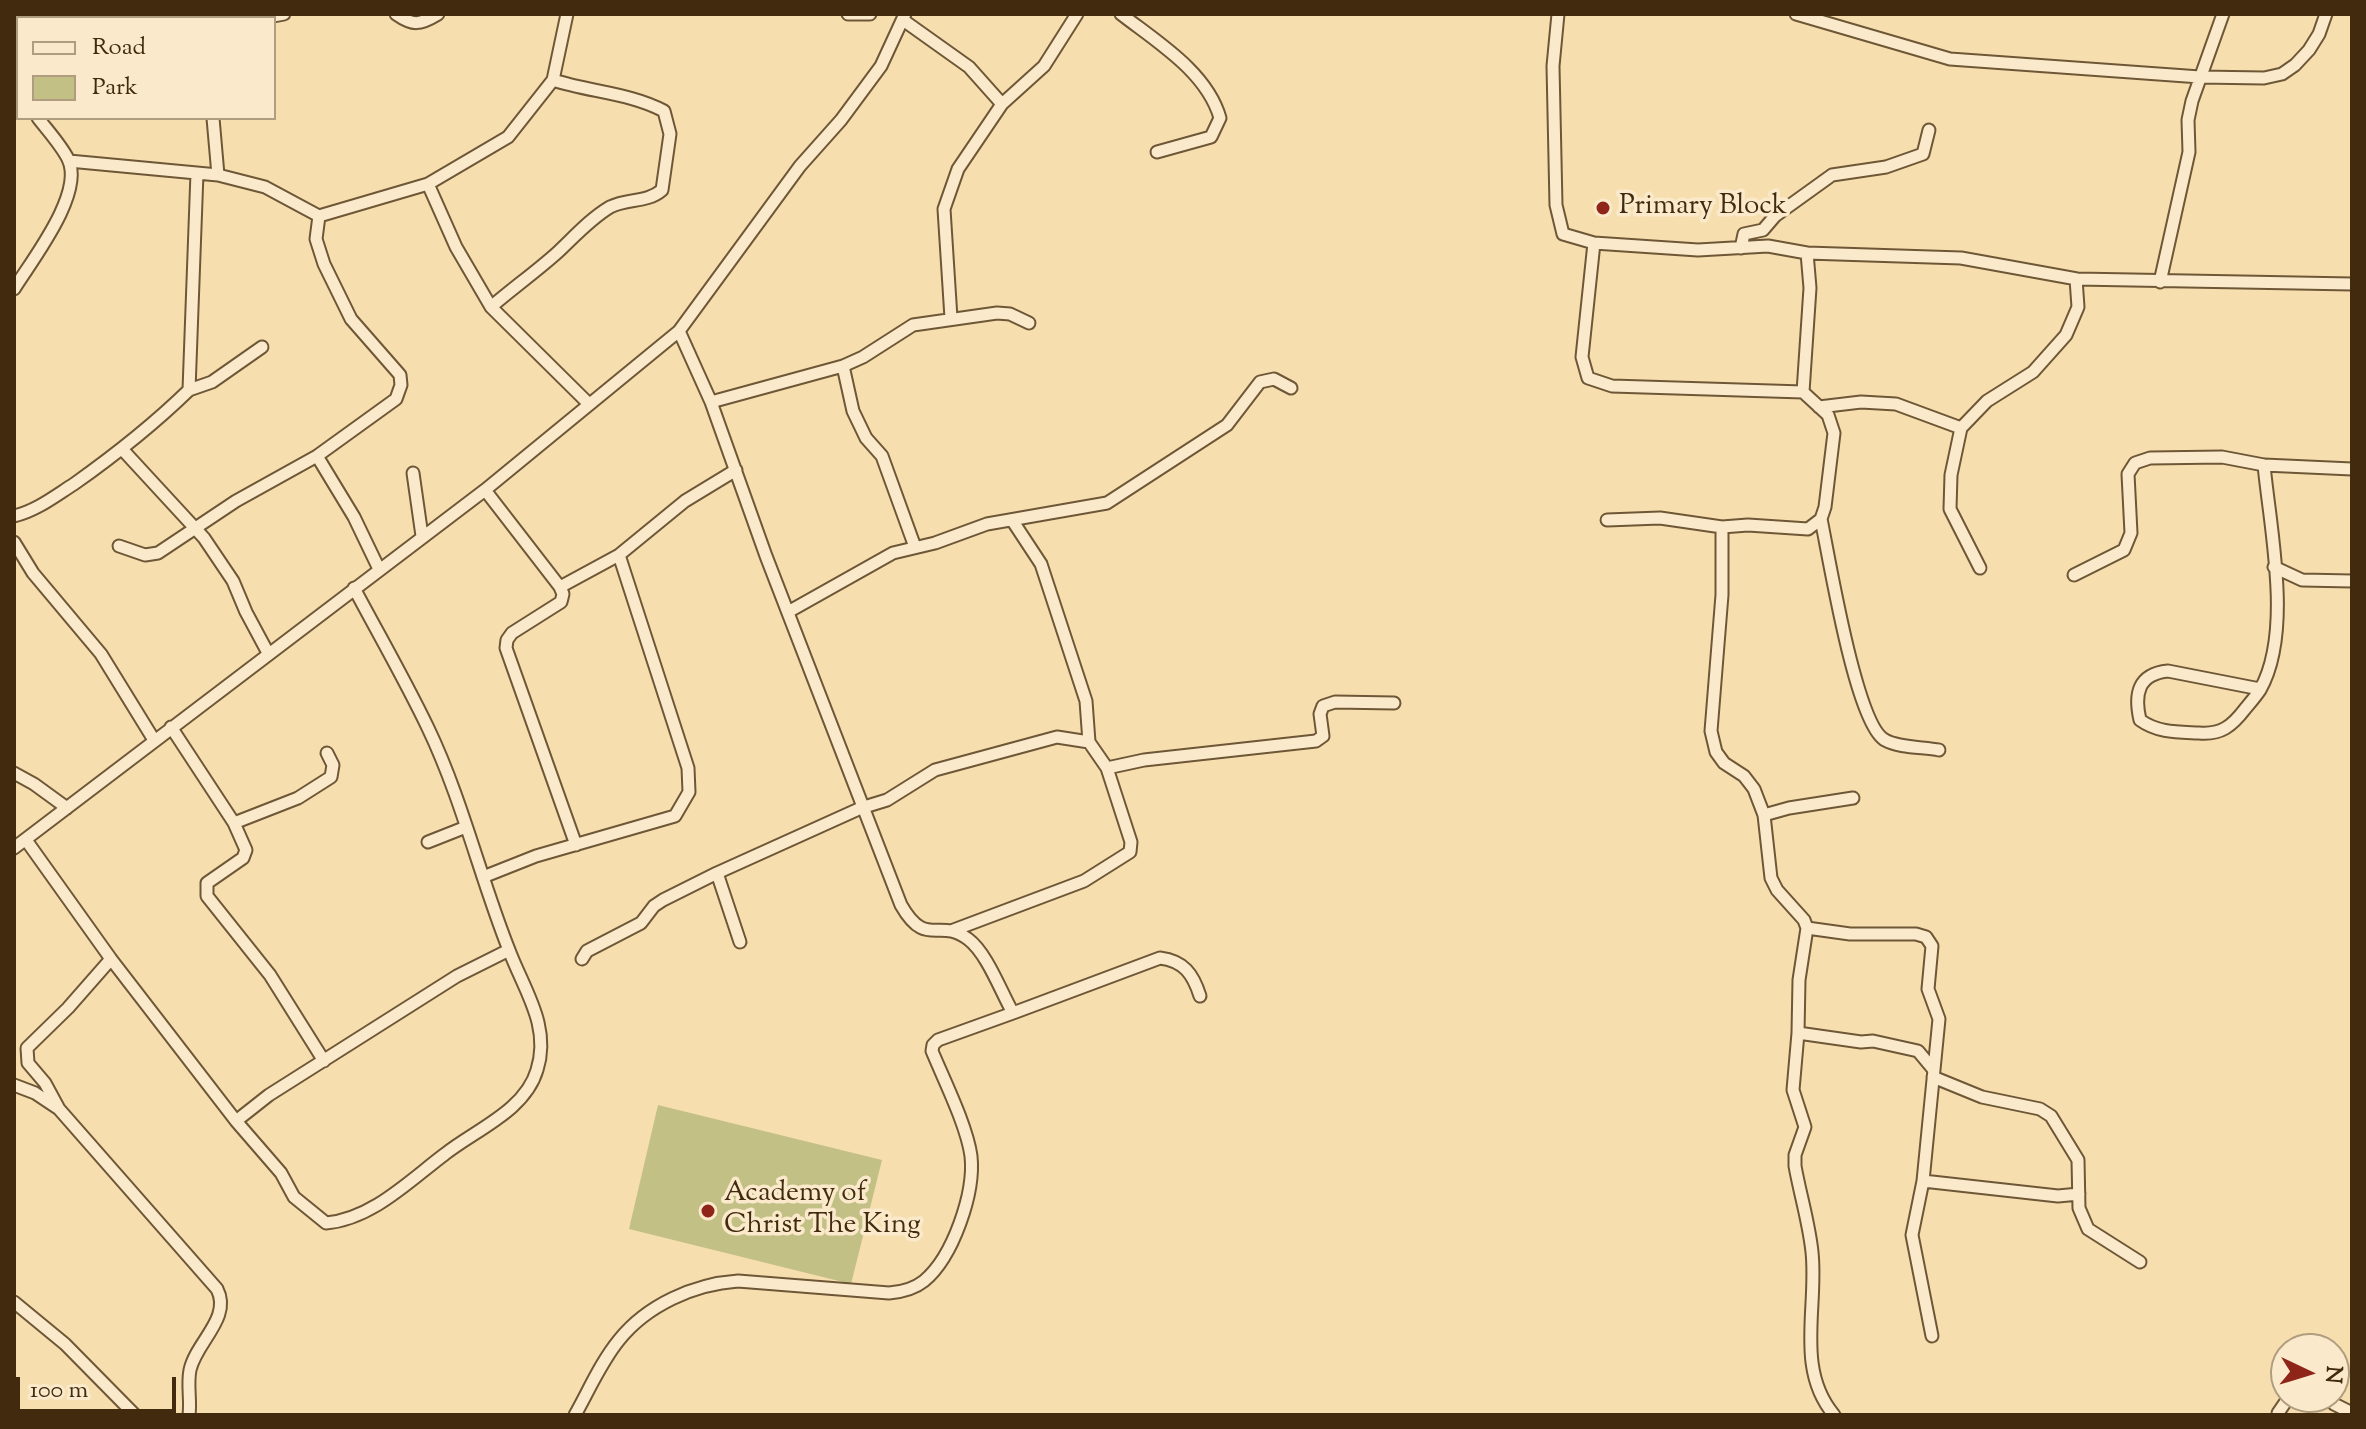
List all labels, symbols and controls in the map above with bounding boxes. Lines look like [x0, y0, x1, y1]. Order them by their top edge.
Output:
legend [16, 16, 276, 120]
text: Road [92, 31, 146, 65]
text: Park [92, 71, 138, 105]
place label: Primary Block [1619, 191, 1787, 225]
marker: Primary Block [1594, 199, 1612, 217]
place label: Academy of Christ The King [724, 1178, 921, 1244]
marker: Academy of Christ The King [699, 1202, 717, 1220]
north arrow [2270, 1333, 2350, 1413]
scale bar [20, 1361, 180, 1411]
text: N [2315, 1365, 2349, 1384]
text: 100 m [30, 1374, 88, 1408]

